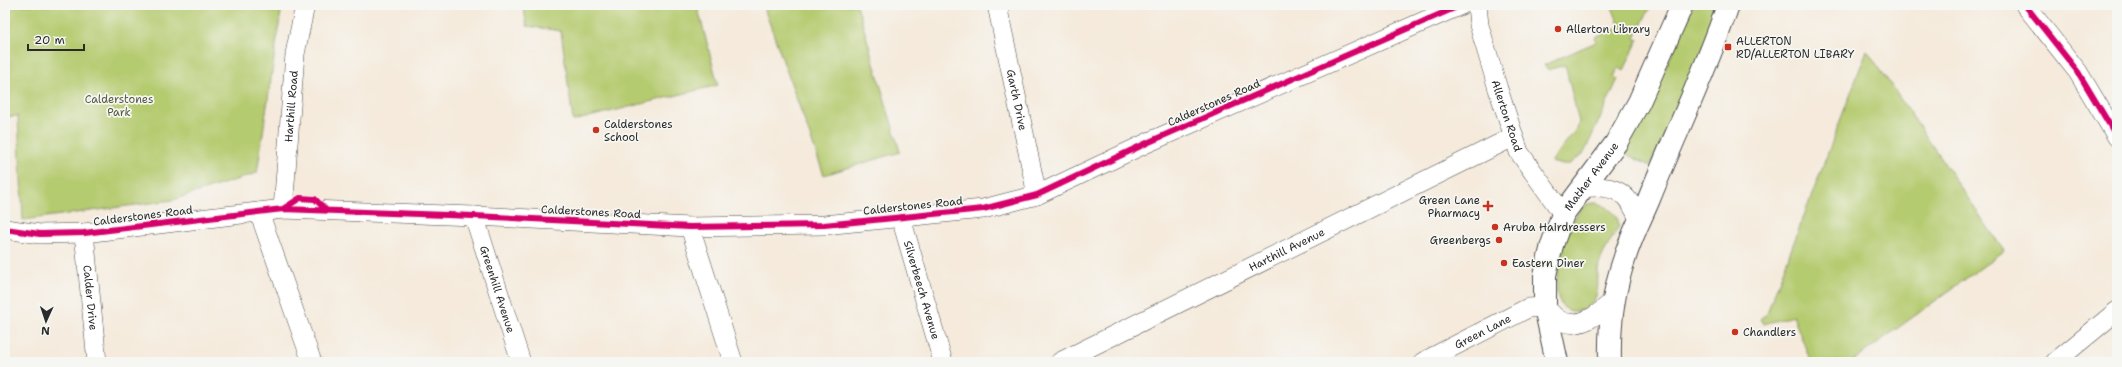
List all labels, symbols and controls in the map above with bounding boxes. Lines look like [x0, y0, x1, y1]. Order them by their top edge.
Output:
place label: Allerton Library [1566, 22, 1650, 37]
marker: Allerton Library [1553, 24, 1563, 34]
scale bar [28, 26, 84, 52]
text: 20 m [34, 32, 65, 48]
place label: ALLERTON RD/ALLERTON LIBARY [1736, 34, 1855, 62]
marker: ALLERTON RD/ALLERTON LIBARY [1723, 42, 1733, 52]
street label: Garth Drive [1003, 68, 1031, 132]
street label: Harthill Road [281, 70, 301, 143]
street label: Calderstones Road [1165, 76, 1263, 130]
street label: Allerton Road [1488, 78, 1526, 153]
park label: Calderstones Park [85, 92, 153, 120]
place label: Calderstones School [604, 117, 673, 145]
marker: Calderstones School [591, 125, 601, 135]
street label: Mather Avenue [1560, 139, 1622, 214]
street label: Calderstones Road [862, 193, 964, 219]
place label: Green Lane Pharmacy [1419, 193, 1480, 221]
marker: Green Lane Pharmacy [1483, 201, 1493, 211]
street label: Calderstones Road [92, 202, 194, 230]
street label: Calderstones Road [541, 202, 641, 222]
place label: Aruba Hairdressers [1503, 220, 1606, 235]
marker: Aruba Hairdressers [1490, 222, 1500, 232]
street label: Harthill Avenue [1246, 224, 1327, 275]
place label: Greenbergs [1430, 233, 1491, 248]
marker: Greenbergs [1494, 235, 1504, 245]
street label: Silverbeech Avenue [900, 239, 944, 341]
street label: Greenhill Avenue [477, 244, 519, 335]
place label: Eastern Diner [1512, 256, 1585, 271]
marker: Eastern Diner [1499, 258, 1509, 268]
street label: Calder Drive [80, 264, 101, 331]
north arrow [26, 301, 66, 341]
street label: Green Lane [1452, 311, 1513, 352]
text: N [40, 323, 50, 338]
place label: Chandlers [1743, 325, 1796, 340]
marker: Chandlers [1730, 327, 1740, 337]

